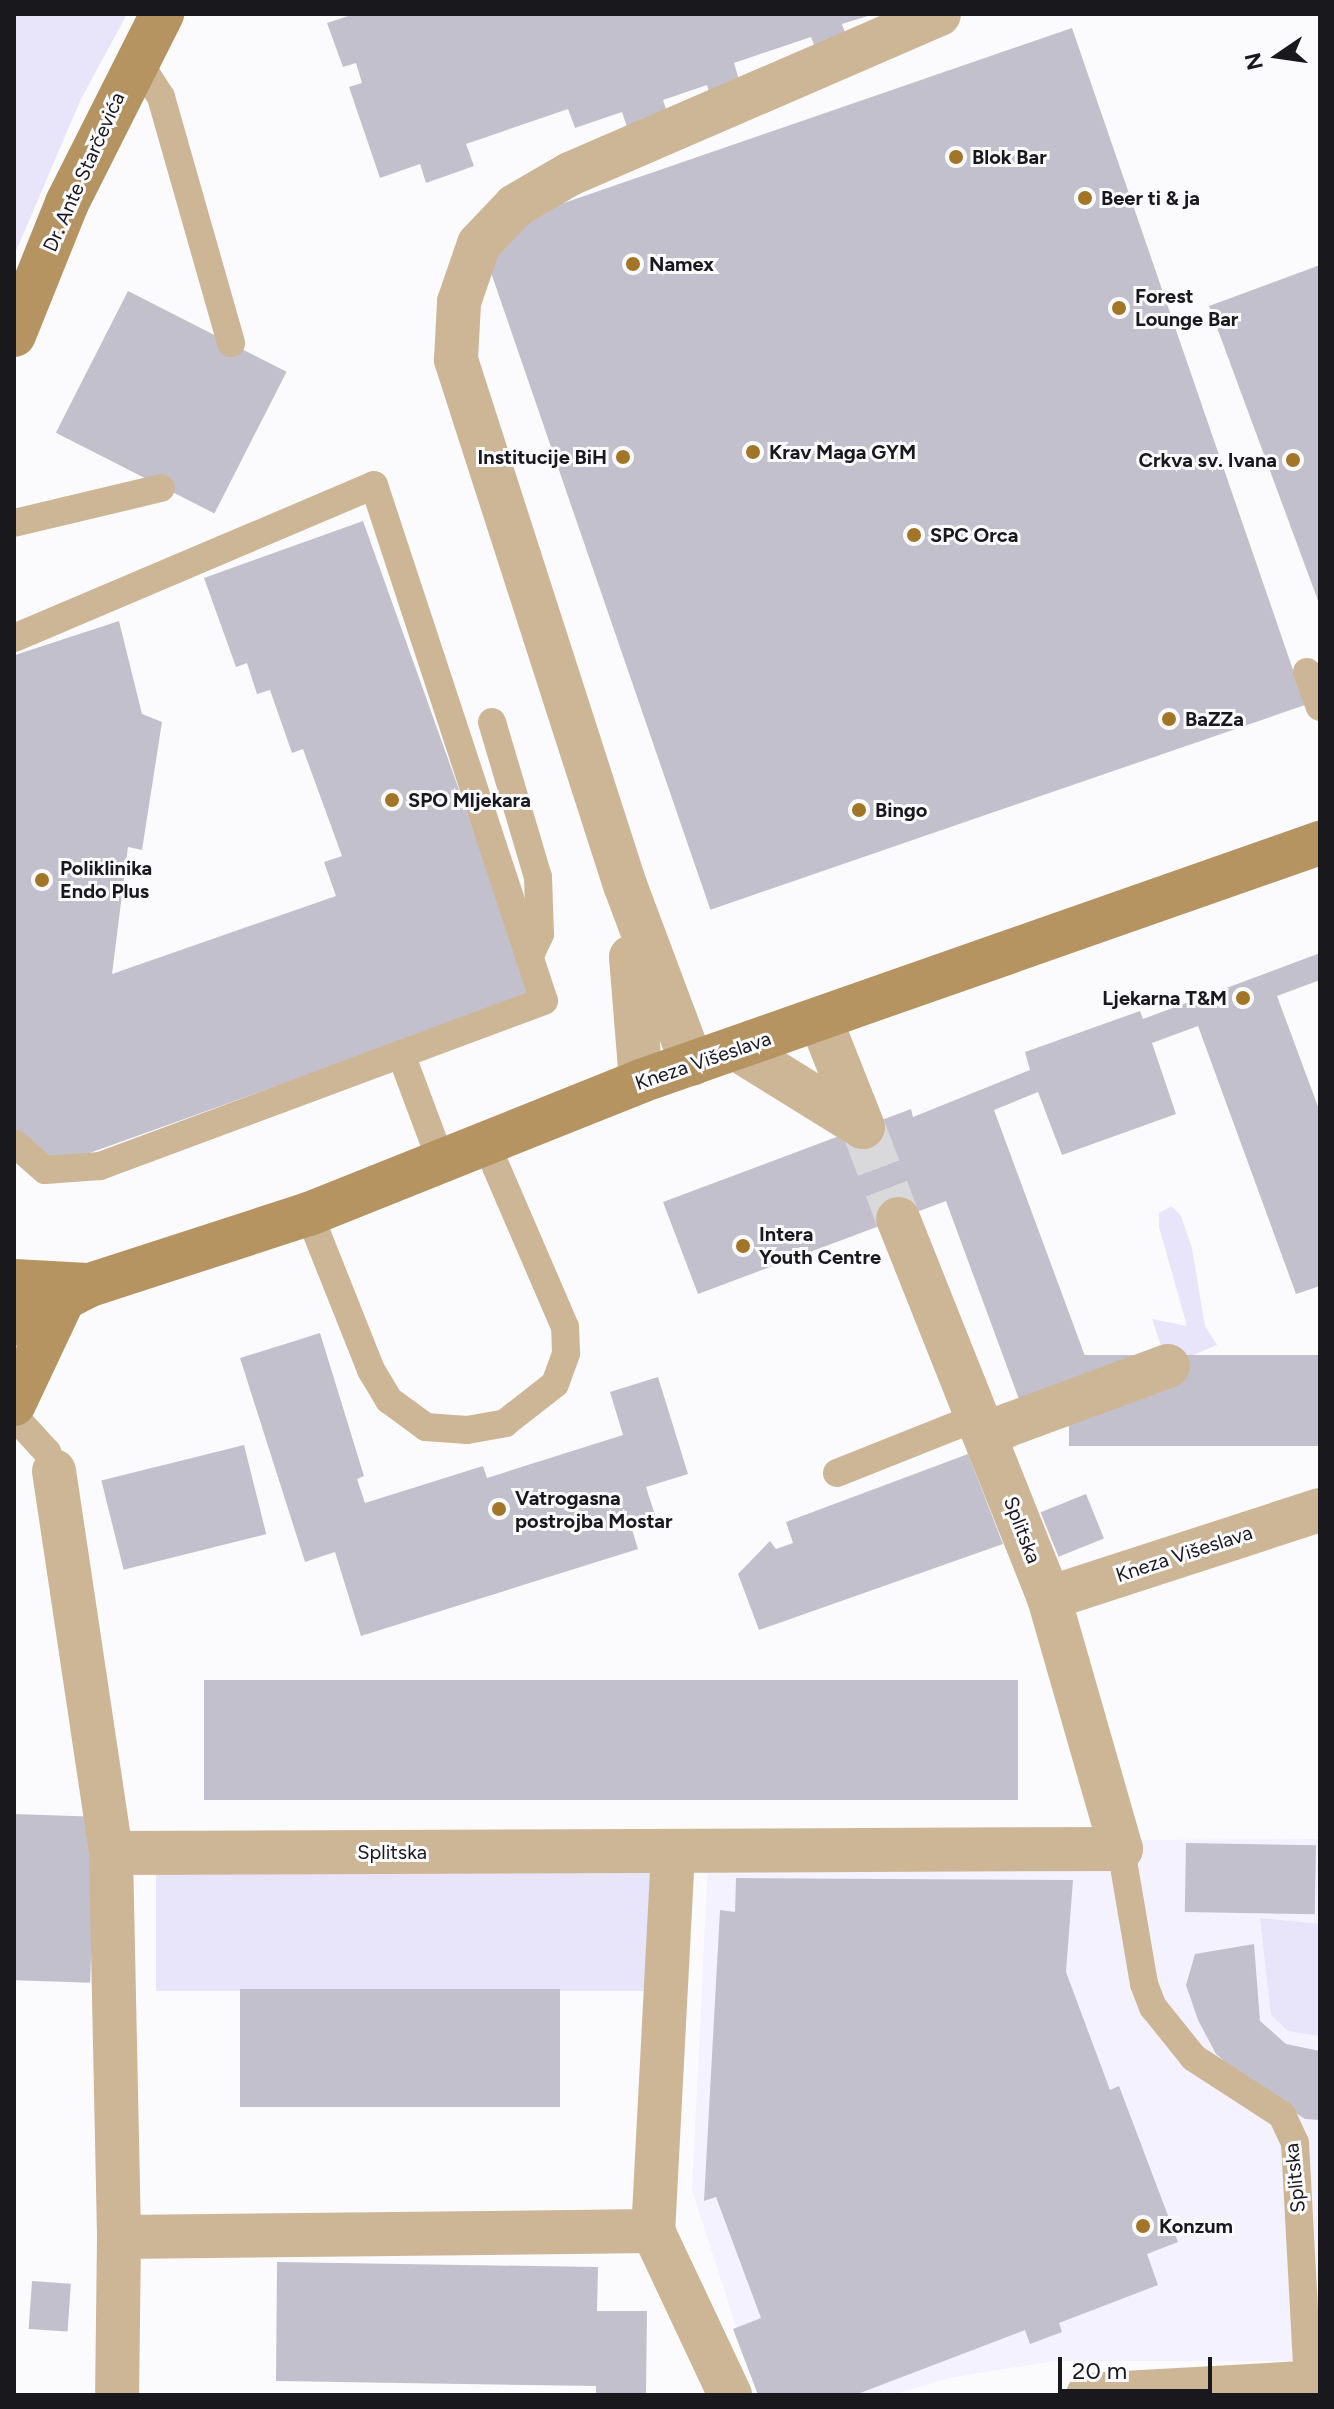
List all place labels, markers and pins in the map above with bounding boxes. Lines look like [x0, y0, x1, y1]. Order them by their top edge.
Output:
place label: Blok Bar [972, 145, 1047, 169]
marker: Blok Bar [947, 148, 965, 166]
place label: Beer ti & ja [1101, 186, 1200, 210]
marker: Beer ti & ja [1076, 189, 1094, 207]
place label: Namex [649, 252, 714, 276]
marker: Namex [624, 255, 642, 273]
place label: Forest Lounge Bar [1135, 284, 1238, 331]
marker: Forest Lounge Bar [1110, 299, 1128, 317]
place label: Krav Maga GYM [769, 440, 916, 464]
marker: Krav Maga GYM [744, 443, 762, 461]
place label: Institucije BiH [478, 445, 607, 469]
marker: Institucije BiH [614, 448, 632, 466]
place label: Crkva sv. Ivana [1139, 448, 1277, 472]
marker: Crkva sv. Ivana [1284, 451, 1302, 469]
place label: SPC Orca [930, 523, 1018, 547]
marker: SPC Orca [905, 526, 923, 544]
place label: BaZZa [1185, 707, 1244, 731]
marker: BaZZa [1160, 710, 1178, 728]
place label: SPO Mljekara [408, 788, 531, 812]
marker: SPO Mljekara [383, 791, 401, 809]
place label: Bingo [875, 798, 927, 822]
marker: Bingo [850, 801, 868, 819]
place label: Poliklinika Endo Plus [60, 856, 152, 903]
marker: Poliklinika Endo Plus [31, 869, 53, 891]
place label: Ljekarna T&M [1102, 986, 1227, 1010]
marker: Ljekarna T&M [1234, 989, 1252, 1007]
place label: Intera Youth Centre [759, 1222, 881, 1269]
marker: Intera Youth Centre [734, 1237, 752, 1255]
place label: Vatrogasna postrojba Mostar [515, 1486, 673, 1533]
marker: Vatrogasna postrojba Mostar [490, 1500, 508, 1518]
place label: Konzum [1159, 2214, 1233, 2238]
marker: Konzum [1134, 2217, 1152, 2235]

